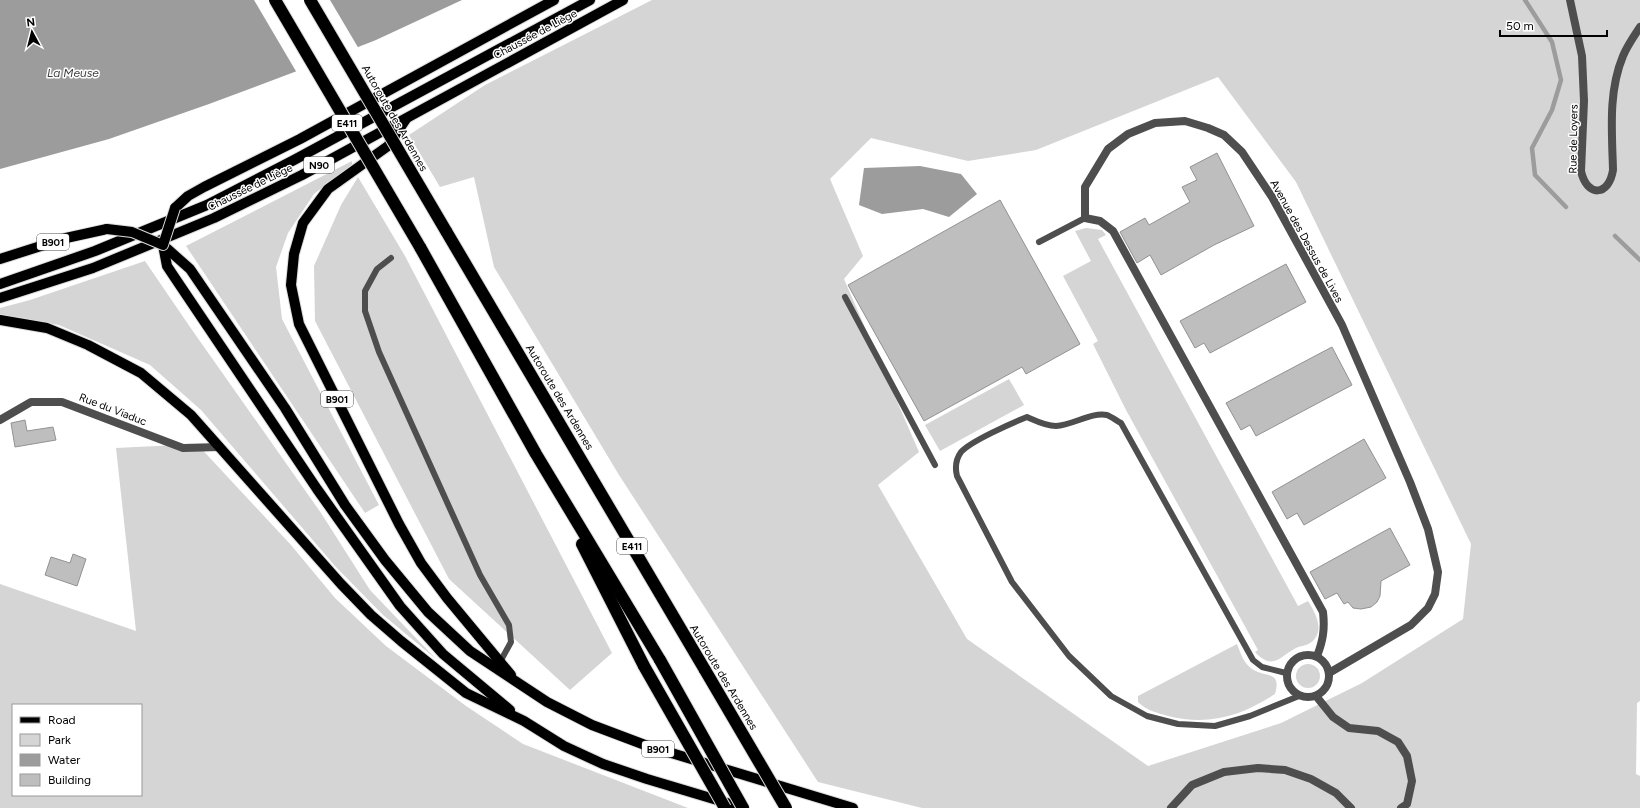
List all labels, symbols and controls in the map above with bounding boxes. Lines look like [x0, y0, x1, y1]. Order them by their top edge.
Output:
street label: Chaussée de Liège [491, 7, 579, 62]
north arrow [12, 12, 52, 52]
scale bar [1500, 12, 1607, 38]
text: N [26, 16, 36, 30]
text: 50 m [1506, 19, 1534, 33]
street label: Autoroute des Ardennes [359, 63, 430, 174]
water label: La Meuse [47, 66, 99, 80]
street label: Rue de Loyers [1566, 104, 1581, 174]
road number: E411 [332, 115, 362, 131]
road number: N90 [304, 157, 334, 173]
street label: Chaussée de Liège [206, 161, 295, 214]
street label: Avenue des Dessus de Lives [1267, 178, 1346, 305]
road number: B901 [37, 234, 69, 250]
street label: Autoroute des Ardennes [523, 342, 596, 452]
street label: Rue du Viaduc [77, 391, 149, 428]
road number: B901 [321, 391, 353, 407]
road number: E411 [617, 538, 647, 554]
street label: Autoroute des Ardennes [687, 622, 760, 732]
legend [12, 704, 142, 796]
text: Road [48, 713, 76, 727]
text: Park [48, 733, 71, 747]
road number: B901 [642, 741, 674, 757]
text: Water [48, 753, 80, 767]
text: Building [48, 773, 91, 787]

